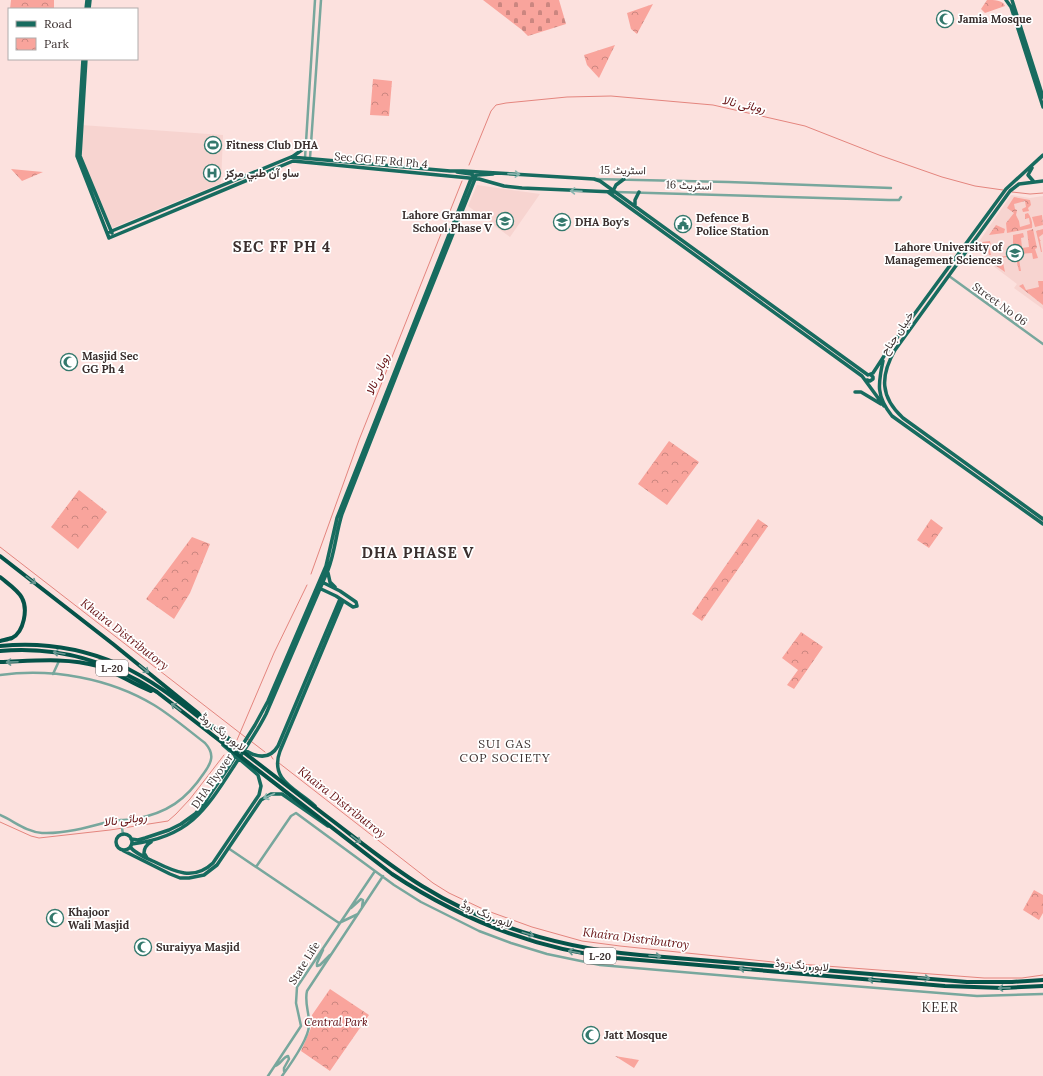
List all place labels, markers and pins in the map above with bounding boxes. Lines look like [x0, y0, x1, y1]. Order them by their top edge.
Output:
mosque icon: Jamia Mosque [935, 9, 955, 29]
place label: Jamia Mosque [958, 12, 1032, 26]
sports icon: Fitness Club DHA [203, 135, 223, 155]
place label: Fitness Club DHA [226, 138, 319, 152]
hospital icon: ساو آن طبي مرکز [202, 163, 222, 183]
place label: ساو آن طبي مرکز [224, 166, 299, 182]
place label: Lahore Grammar School Phase V [402, 208, 493, 235]
school or university icon: Lahore Grammar School Phase V [495, 211, 515, 231]
place label: Defence B Police Station [696, 211, 769, 238]
school or university icon: DHA Boy's [552, 212, 572, 232]
public building icon: Defence B Police Station [673, 214, 693, 234]
place label: DHA Boy's [575, 215, 629, 229]
place label: Lahore University of Management Sciences [885, 240, 1003, 267]
school or university icon: Lahore University of Management Sciences [1005, 243, 1025, 263]
place label: Masjid Sec GG Ph 4 [82, 349, 139, 376]
mosque icon: Masjid Sec GG Ph 4 [59, 352, 79, 372]
place label: Khajoor Wali Masjid [68, 905, 130, 932]
mosque icon: Khajoor Wali Masjid [45, 908, 65, 928]
mosque icon: Suraiyya Masjid [133, 937, 153, 957]
place label: Suraiyya Masjid [156, 940, 240, 954]
mosque icon: Jatt Mosque [581, 1025, 601, 1045]
place label: Jatt Mosque [604, 1028, 667, 1042]

